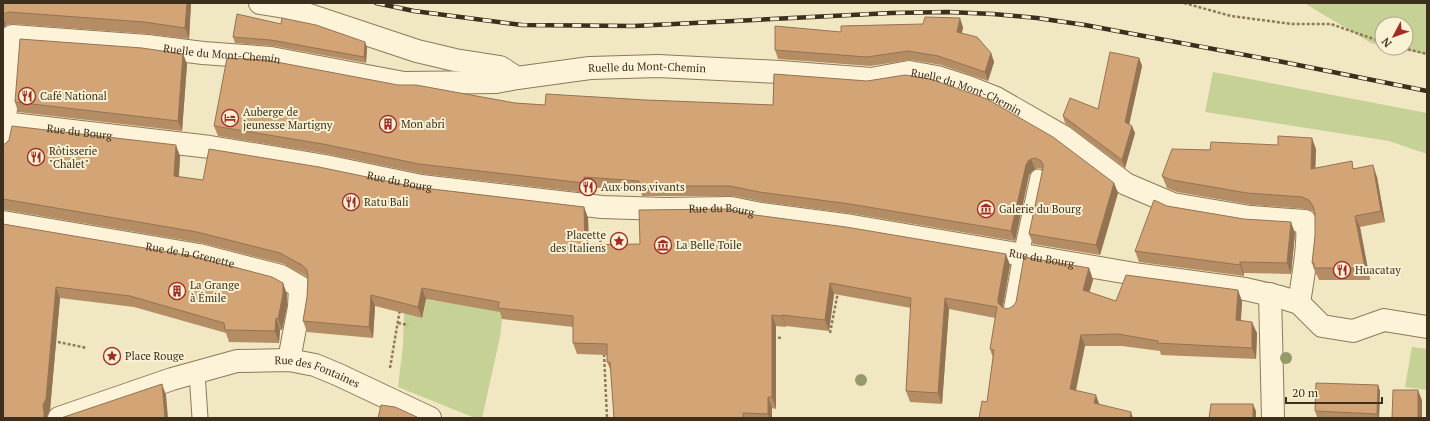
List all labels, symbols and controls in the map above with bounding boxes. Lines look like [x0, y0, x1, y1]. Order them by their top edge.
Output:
north arrow [1374, 16, 1414, 56]
text: N [1378, 34, 1394, 50]
street label: Ruelle du Mont-Chemin [162, 41, 282, 67]
street label: Ruelle du Mont-Chemin [588, 59, 707, 75]
street label: Ruelle du Mont-Chemin [910, 65, 1025, 119]
restaurant icon: Café National [17, 86, 37, 106]
place label: Café National [40, 89, 107, 103]
place label: Auberge de jeunesse Martigny [243, 105, 333, 132]
hotel icon: Auberge de jeunesse Martigny [220, 108, 240, 128]
building icon: Mon abri [378, 114, 398, 134]
place label: Mon abri [401, 117, 445, 131]
street label: Rue du Bourg [46, 121, 113, 143]
place label: Rôtisserie "Chalet" [49, 144, 98, 171]
restaurant icon: Rôtisserie "Chalet" [26, 147, 46, 167]
street label: Rue du Bourg [366, 168, 433, 194]
restaurant icon: Aux bons vivants [578, 177, 598, 197]
place label: Aux bons vivants [601, 180, 685, 194]
restaurant icon: Ratu Bali [341, 192, 361, 212]
place label: Ratu Bali [364, 195, 409, 209]
museum icon: Galerie du Bourg [976, 199, 996, 219]
street label: Rue du Bourg [689, 201, 756, 220]
place label: Galerie du Bourg [999, 202, 1081, 216]
place label: Placette des Italiens [550, 228, 606, 255]
place icon: Placette des Italiens [609, 231, 629, 251]
museum icon: La Belle Toile [653, 235, 673, 255]
place label: La Belle Toile [676, 238, 742, 252]
street label: Rue de la Grenette [145, 239, 237, 271]
street label: Rue du Bourg [1008, 246, 1076, 271]
restaurant icon: Huacatay [1332, 260, 1352, 280]
place label: Huacatay [1355, 263, 1401, 277]
place label: La Grange à Émile [190, 278, 240, 305]
building icon: La Grange à Émile [167, 281, 187, 301]
place icon: Place Rouge [102, 346, 122, 366]
place label: Place Rouge [125, 349, 185, 363]
street label: Rue des Fontaines [274, 353, 362, 391]
scale bar [1286, 379, 1382, 405]
text: 20 m [1292, 385, 1319, 400]

